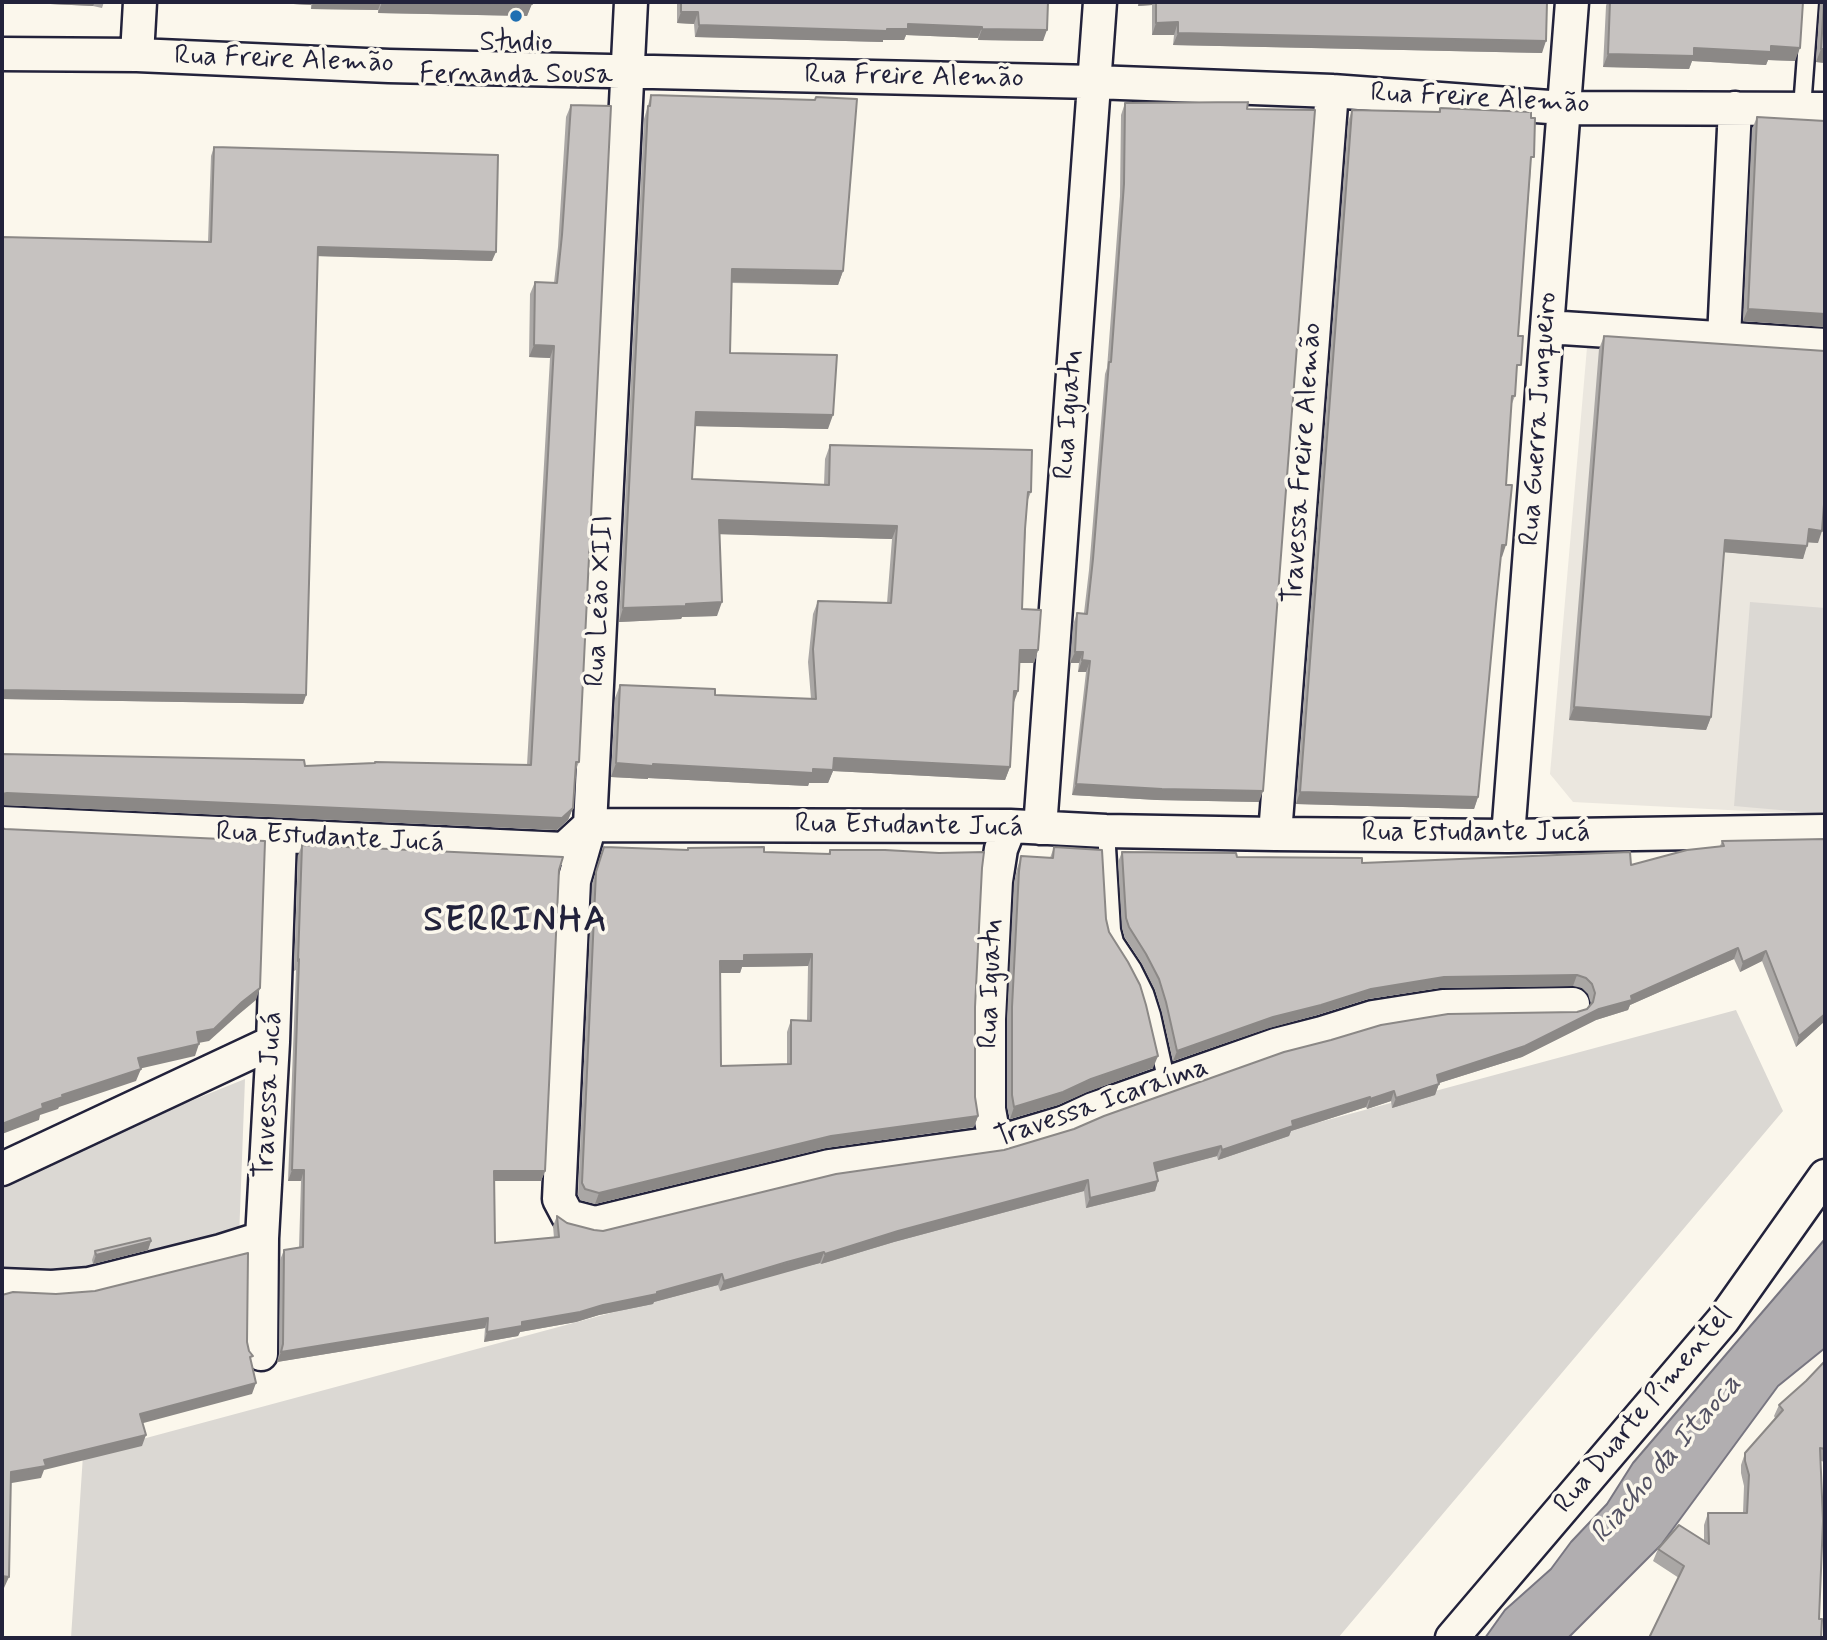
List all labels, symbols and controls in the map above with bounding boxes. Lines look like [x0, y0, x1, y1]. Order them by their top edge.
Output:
marker: Studio Fernanda Sousa [508, 8, 524, 24]
place label: Studio Fernanda Sousa [419, 27, 613, 93]
street label: Rua Freire Alemão [174, 40, 394, 82]
street label: Rua Freire Alemão [804, 59, 1024, 97]
street label: Rua Freire Alemão [1370, 77, 1590, 123]
street label: Rua Guerra Junqueiro [1514, 291, 1566, 547]
street label: Travessa Freire Alemão [1277, 321, 1331, 605]
street label: Rua Iguatu [1049, 349, 1091, 481]
street label: Rua Leão XIII [580, 514, 622, 688]
street label: Rua Estudante Jucá [794, 808, 1024, 846]
street label: Rua Estudante Jucá [215, 816, 445, 862]
street label: Rua Estudante Jucá [1362, 817, 1590, 851]
district label: SERRINHA [424, 902, 608, 944]
street label: Rua Iguatu [973, 919, 1011, 1049]
street label: Travessa Jucá [249, 1011, 291, 1179]
street label: Travessa Icaraíma [991, 1052, 1213, 1156]
street label: Rua Duarte Pimentel [1548, 1301, 1740, 1521]
water label: Riacho da Itaoca [1584, 1368, 1750, 1552]

